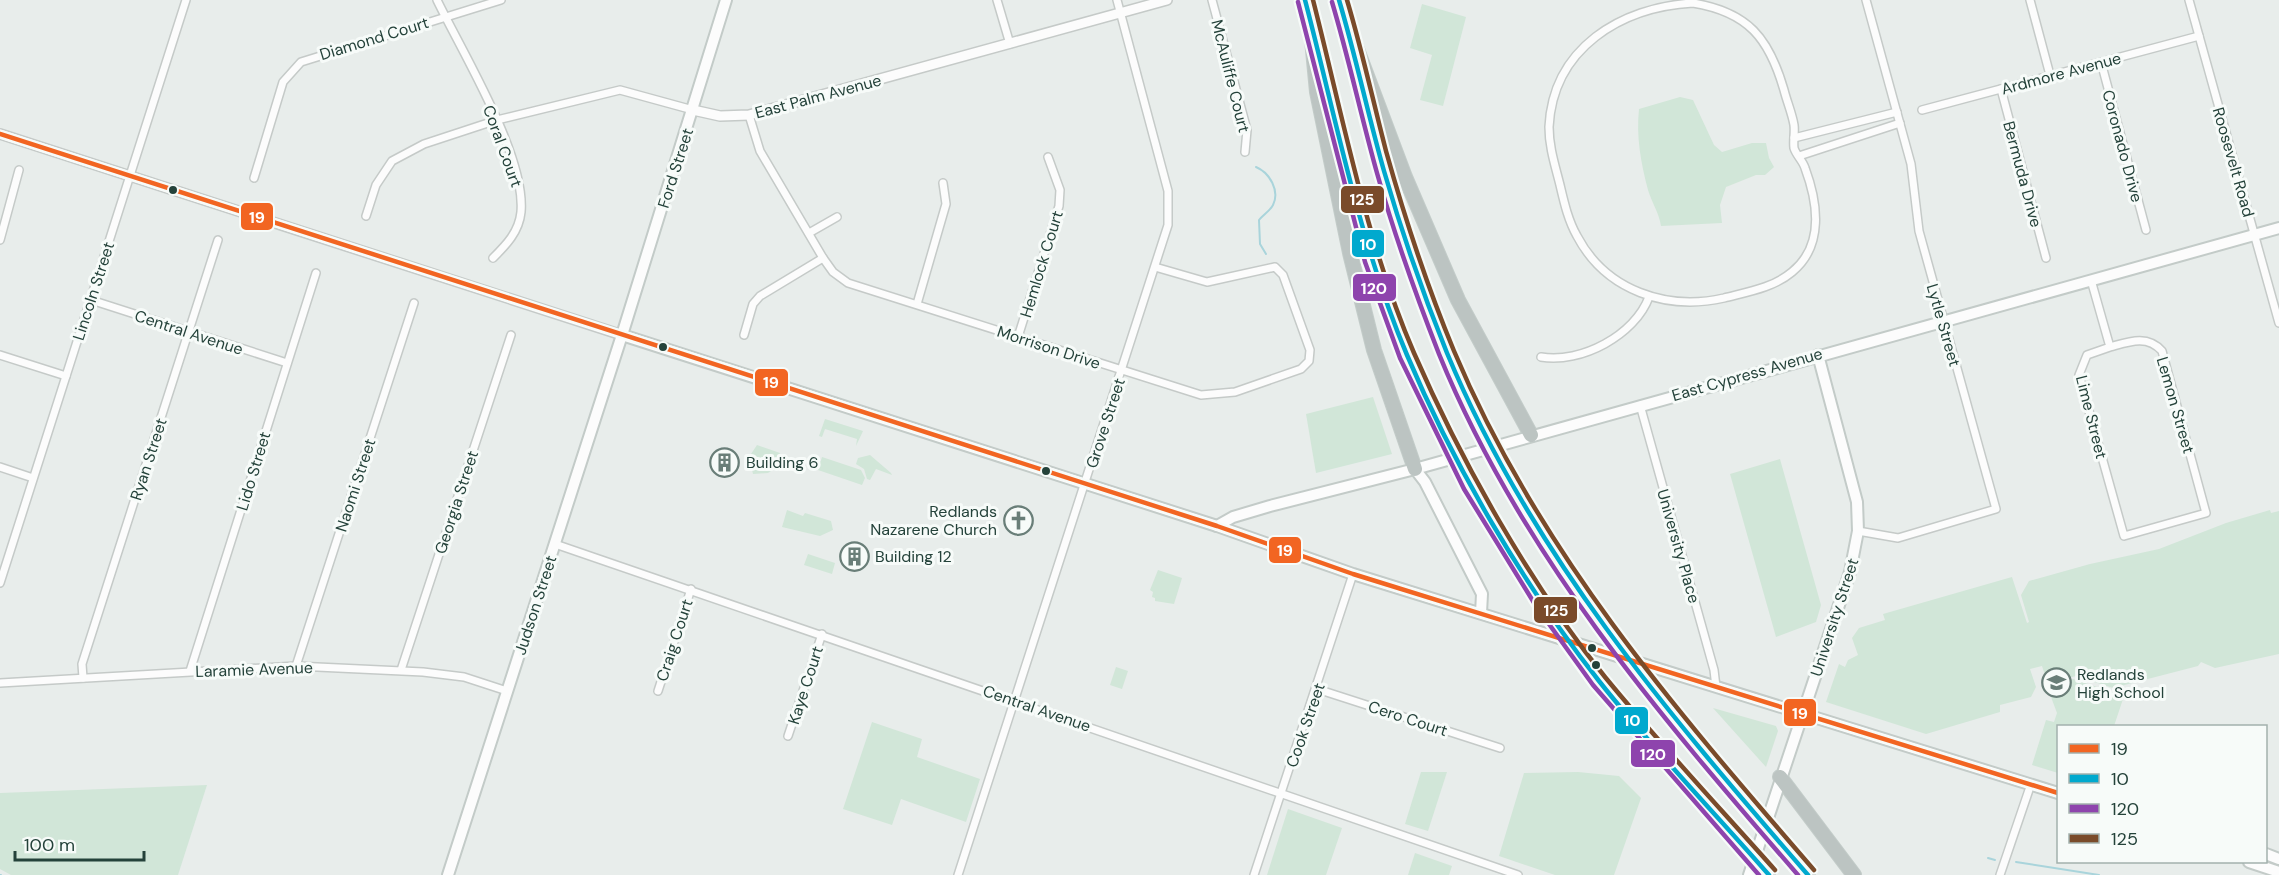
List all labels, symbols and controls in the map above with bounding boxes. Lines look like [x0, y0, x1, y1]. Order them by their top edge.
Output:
street label: Diamond Court [317, 12, 431, 65]
street label: McAuliffe Court [1206, 17, 1255, 135]
street label: Ardmore Avenue [1999, 47, 2123, 100]
street label: East Palm Avenue [753, 70, 884, 123]
street label: Coronado Drive [2097, 88, 2148, 205]
street label: Coral Court [478, 102, 527, 190]
street label: Roosevelt Road [2208, 105, 2259, 219]
street label: Bermuda Drive [1998, 119, 2047, 229]
street label: Ford Street [653, 125, 698, 211]
unlabelled marker [167, 184, 179, 196]
line badge: 125 [1340, 185, 1385, 214]
text: 125 [1349, 189, 1375, 210]
line badge: 19 [240, 202, 274, 231]
text: 19 [249, 207, 265, 228]
street label: Hemlock Court [1015, 208, 1068, 320]
line badge: 10 [1351, 229, 1385, 258]
text: 10 [1359, 234, 1377, 255]
street label: Lincoln Street [68, 239, 119, 343]
line badge: 120 [1352, 273, 1397, 302]
text: 120 [1361, 278, 1387, 299]
street label: Lytle Street [1922, 281, 1965, 369]
street label: Central Avenue [132, 305, 246, 360]
street label: Morrison Drive [994, 321, 1103, 374]
unlabelled marker [657, 341, 669, 353]
street label: East Cypress Avenue [1669, 343, 1825, 406]
street label: Lemon Street [2152, 354, 2199, 456]
line badge: 19 [754, 368, 789, 397]
text: 19 [763, 372, 779, 393]
street label: Lime Street [2071, 373, 2112, 461]
street label: Grove Street [1081, 375, 1130, 471]
street label: Ryan Street [125, 415, 172, 503]
street label: Lido Street [232, 429, 275, 513]
street label: Naomi Street [331, 436, 380, 535]
building icon: Building 6 [709, 446, 741, 478]
street label: Georgia Street [430, 448, 483, 557]
place label: Building 6 [746, 452, 819, 473]
unlabelled marker [1040, 465, 1052, 477]
street label: University Place [1652, 487, 1705, 606]
place label: Redlands Nazarene Church [870, 501, 997, 540]
church icon: Redlands Nazarene Church [1002, 504, 1034, 536]
line badge: 19 [1268, 536, 1302, 564]
building icon: Building 12 [838, 540, 870, 572]
text: 19 [1277, 540, 1293, 561]
place label: Building 12 [875, 546, 952, 567]
street label: Judson Street [509, 553, 561, 658]
street label: University Street [1805, 555, 1863, 679]
street label: Craig Court [651, 596, 698, 684]
line badge: 125 [1533, 596, 1578, 624]
text: 125 [1543, 600, 1569, 621]
unlabelled marker [1586, 642, 1598, 654]
street label: Kaye Court [783, 643, 828, 727]
street label: Laramie Avenue [195, 657, 313, 682]
unlabelled marker [1590, 659, 1602, 671]
place label: Redlands High School [2077, 664, 2164, 703]
school or university icon: Redlands High School [2040, 667, 2072, 699]
street label: Central Avenue [980, 680, 1094, 737]
street label: Cook Street [1281, 680, 1330, 770]
street label: Cero Court [1365, 696, 1450, 741]
line badge: 19 [1783, 698, 1817, 727]
text: 19 [1792, 703, 1808, 724]
line badge: 10 [1614, 706, 1649, 735]
text: 10 [1623, 710, 1641, 731]
legend [2057, 725, 2267, 863]
text: 19 [2111, 737, 2128, 761]
line badge: 120 [1630, 739, 1676, 768]
text: 120 [1640, 744, 1666, 765]
text: 10 [2111, 767, 2129, 791]
text: 120 [2111, 797, 2139, 821]
scale bar [15, 824, 144, 862]
text: 125 [2111, 827, 2138, 851]
text: 100 m [24, 833, 75, 857]

